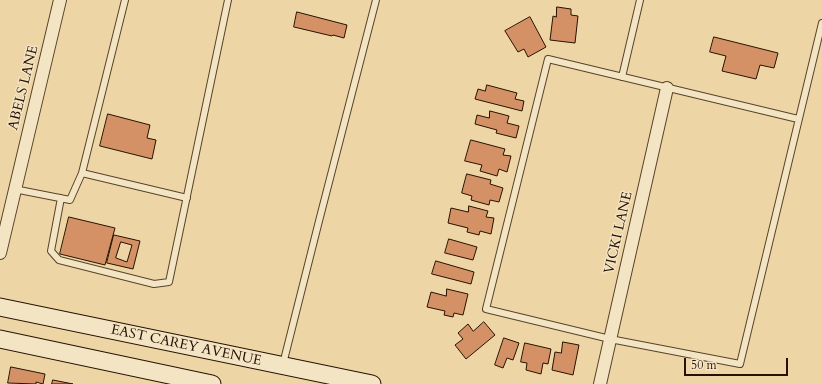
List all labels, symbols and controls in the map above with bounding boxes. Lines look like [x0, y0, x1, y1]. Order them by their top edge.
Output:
street label: ABELS LANE [5, 44, 43, 132]
street label: VICKI LANE [601, 190, 637, 276]
street label: EAST CAREY AVENUE [109, 322, 263, 370]
scale bar [686, 350, 790, 376]
text: 50 m [691, 357, 717, 373]

